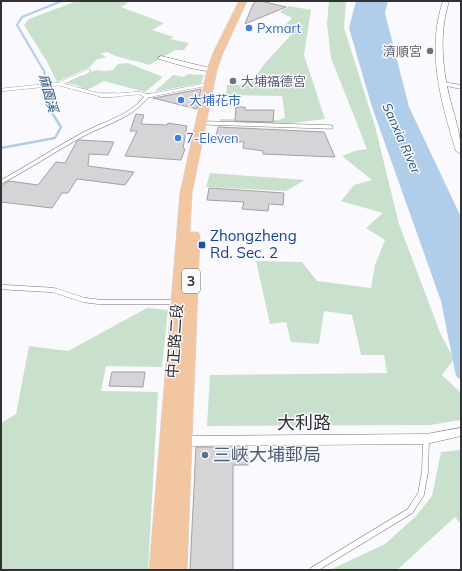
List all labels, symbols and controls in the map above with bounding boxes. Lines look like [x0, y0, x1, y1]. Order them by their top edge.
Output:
place label: Pxmart [257, 20, 301, 36]
marker: Pxmart [244, 23, 254, 33]
place label: 濟順宮 [383, 43, 422, 59]
marker: 濟順宮 [425, 46, 435, 56]
water label: 麻園溪 [36, 72, 62, 116]
place label: 大埔福德宮 [241, 73, 306, 89]
marker: 大埔福德宮 [228, 76, 238, 86]
place label: 大埔花市 [189, 92, 241, 108]
marker: 大埔花市 [176, 95, 186, 105]
water label: Sanxia River [379, 100, 425, 177]
place label: 7-Eleven [186, 130, 239, 146]
marker: 7-Eleven [173, 133, 183, 143]
place label: Zhongzheng Rd. Sec. 2 [210, 226, 297, 262]
marker: Zhongzheng Rd. Sec. 2 [197, 240, 207, 250]
road number: 3 [182, 269, 200, 293]
street label: 中正路二段 [162, 303, 187, 379]
street label: 大利路 [277, 411, 331, 434]
place label: 三峽大埔郵局 [213, 443, 321, 466]
marker: 三峽大埔郵局 [200, 450, 210, 460]

